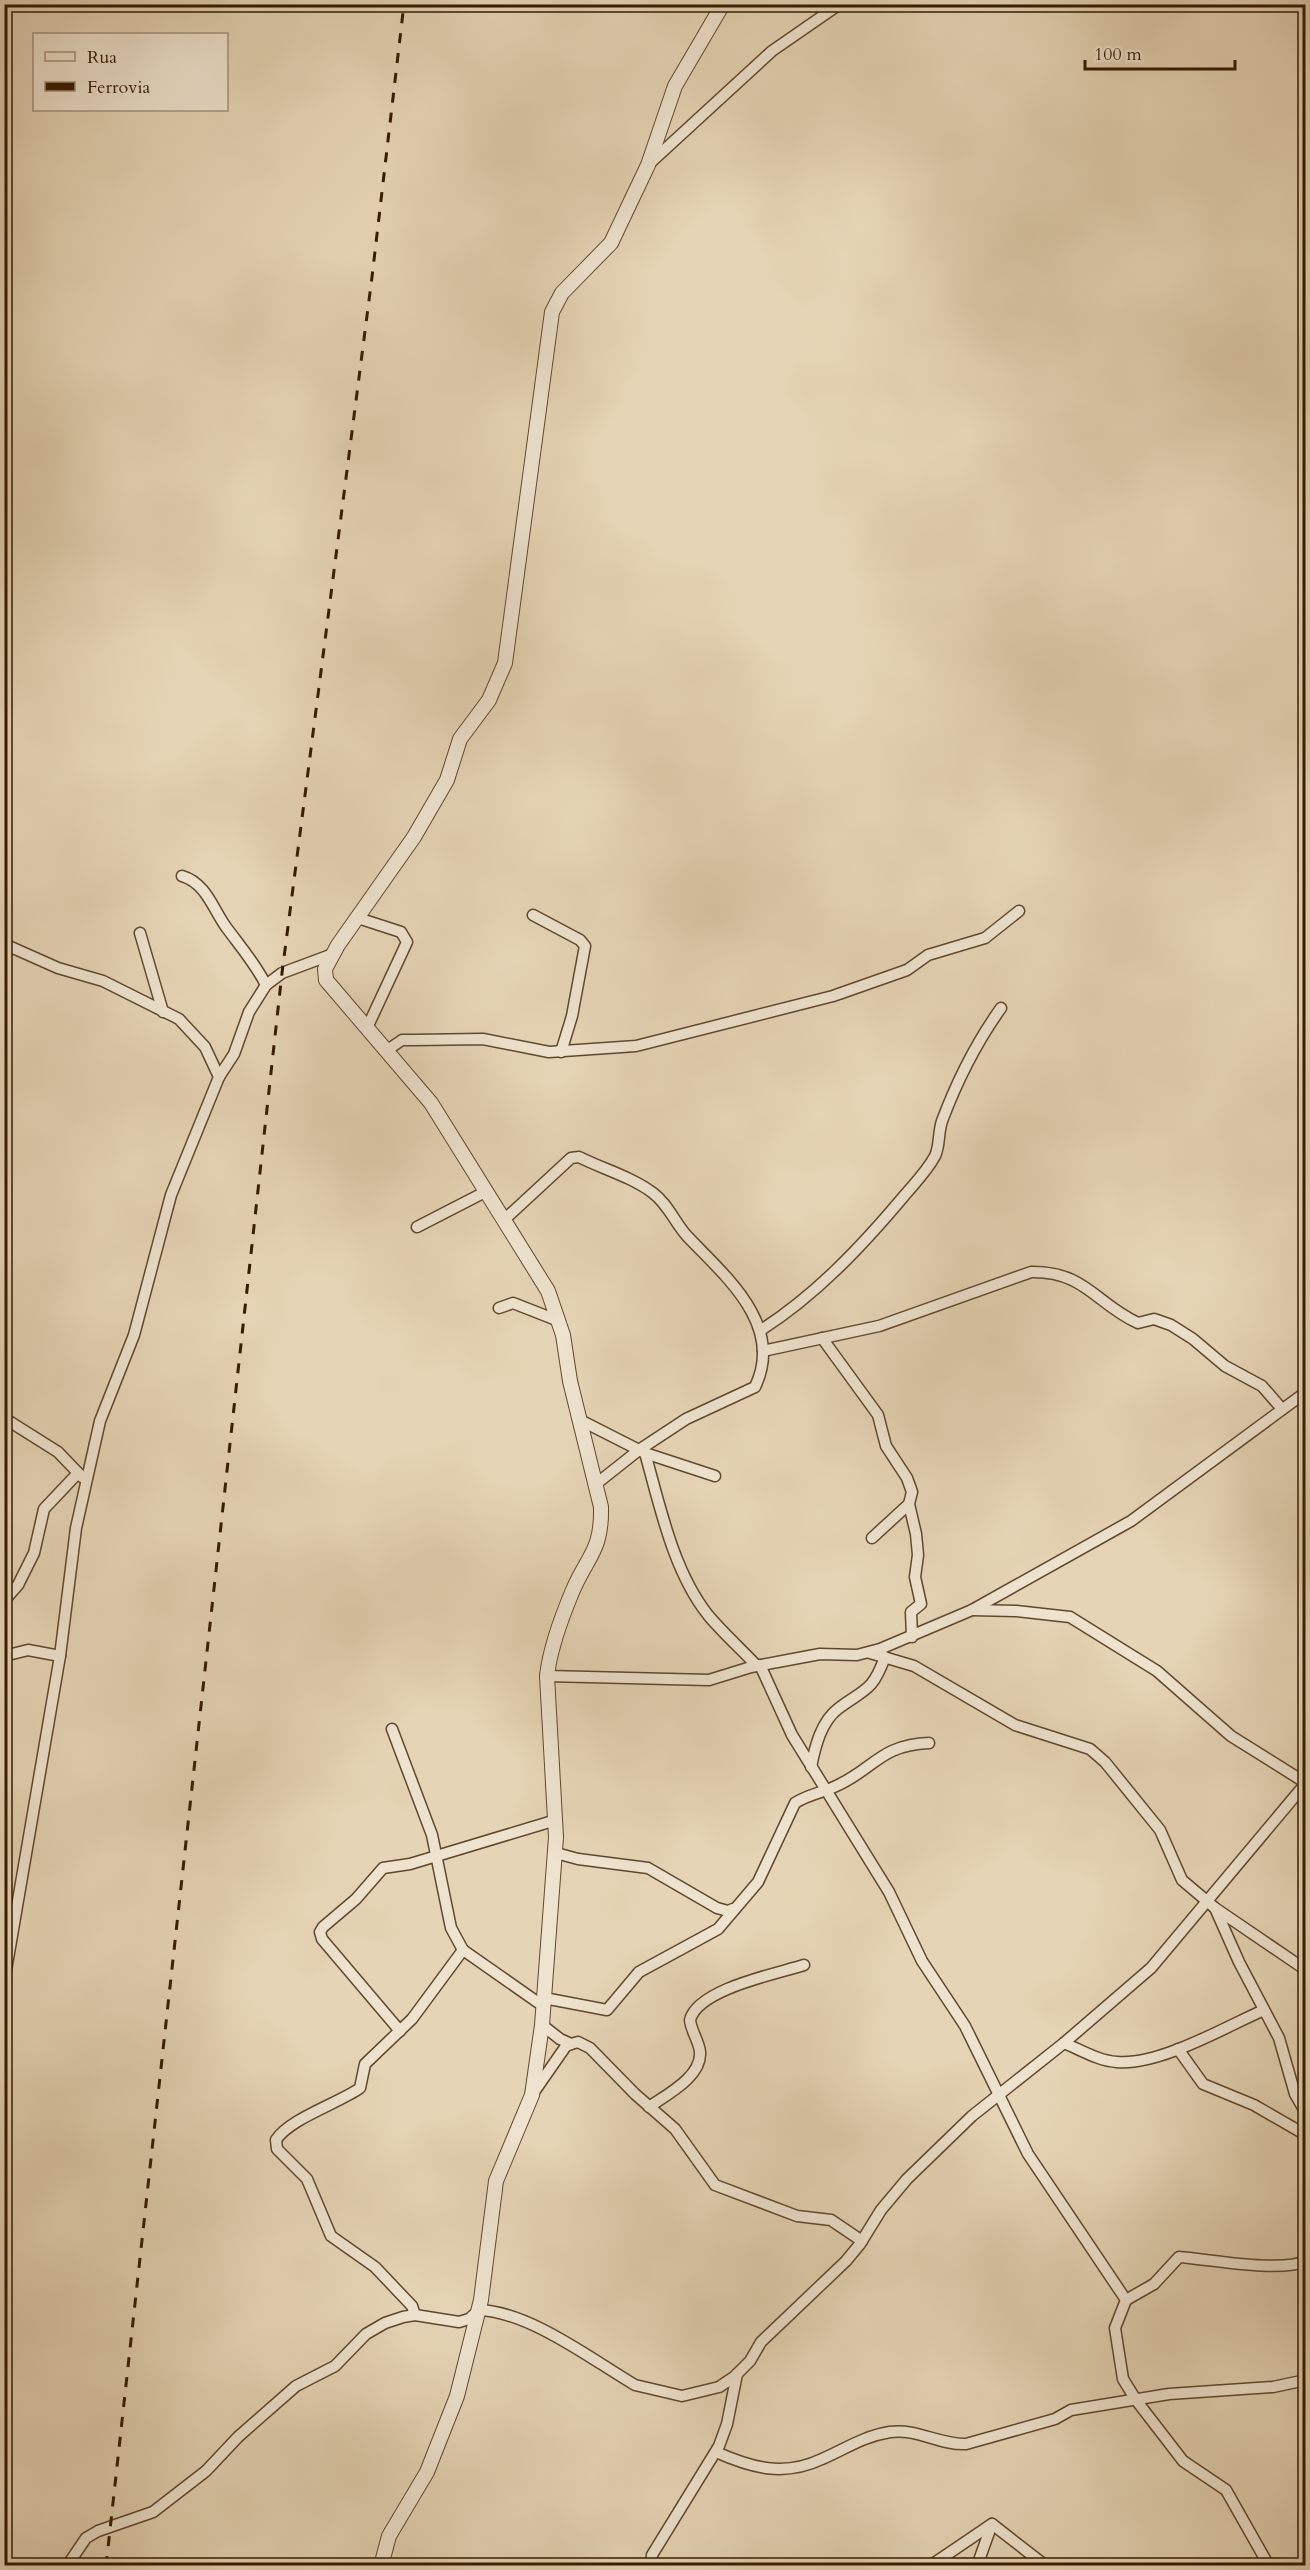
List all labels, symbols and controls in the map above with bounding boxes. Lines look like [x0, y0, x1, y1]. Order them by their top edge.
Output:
legend [33, 33, 228, 111]
scale bar [1085, 33, 1235, 71]
text: 100 m [1094, 42, 1142, 67]
text: Rua [87, 45, 117, 70]
text: Ferrovia [87, 75, 150, 100]

